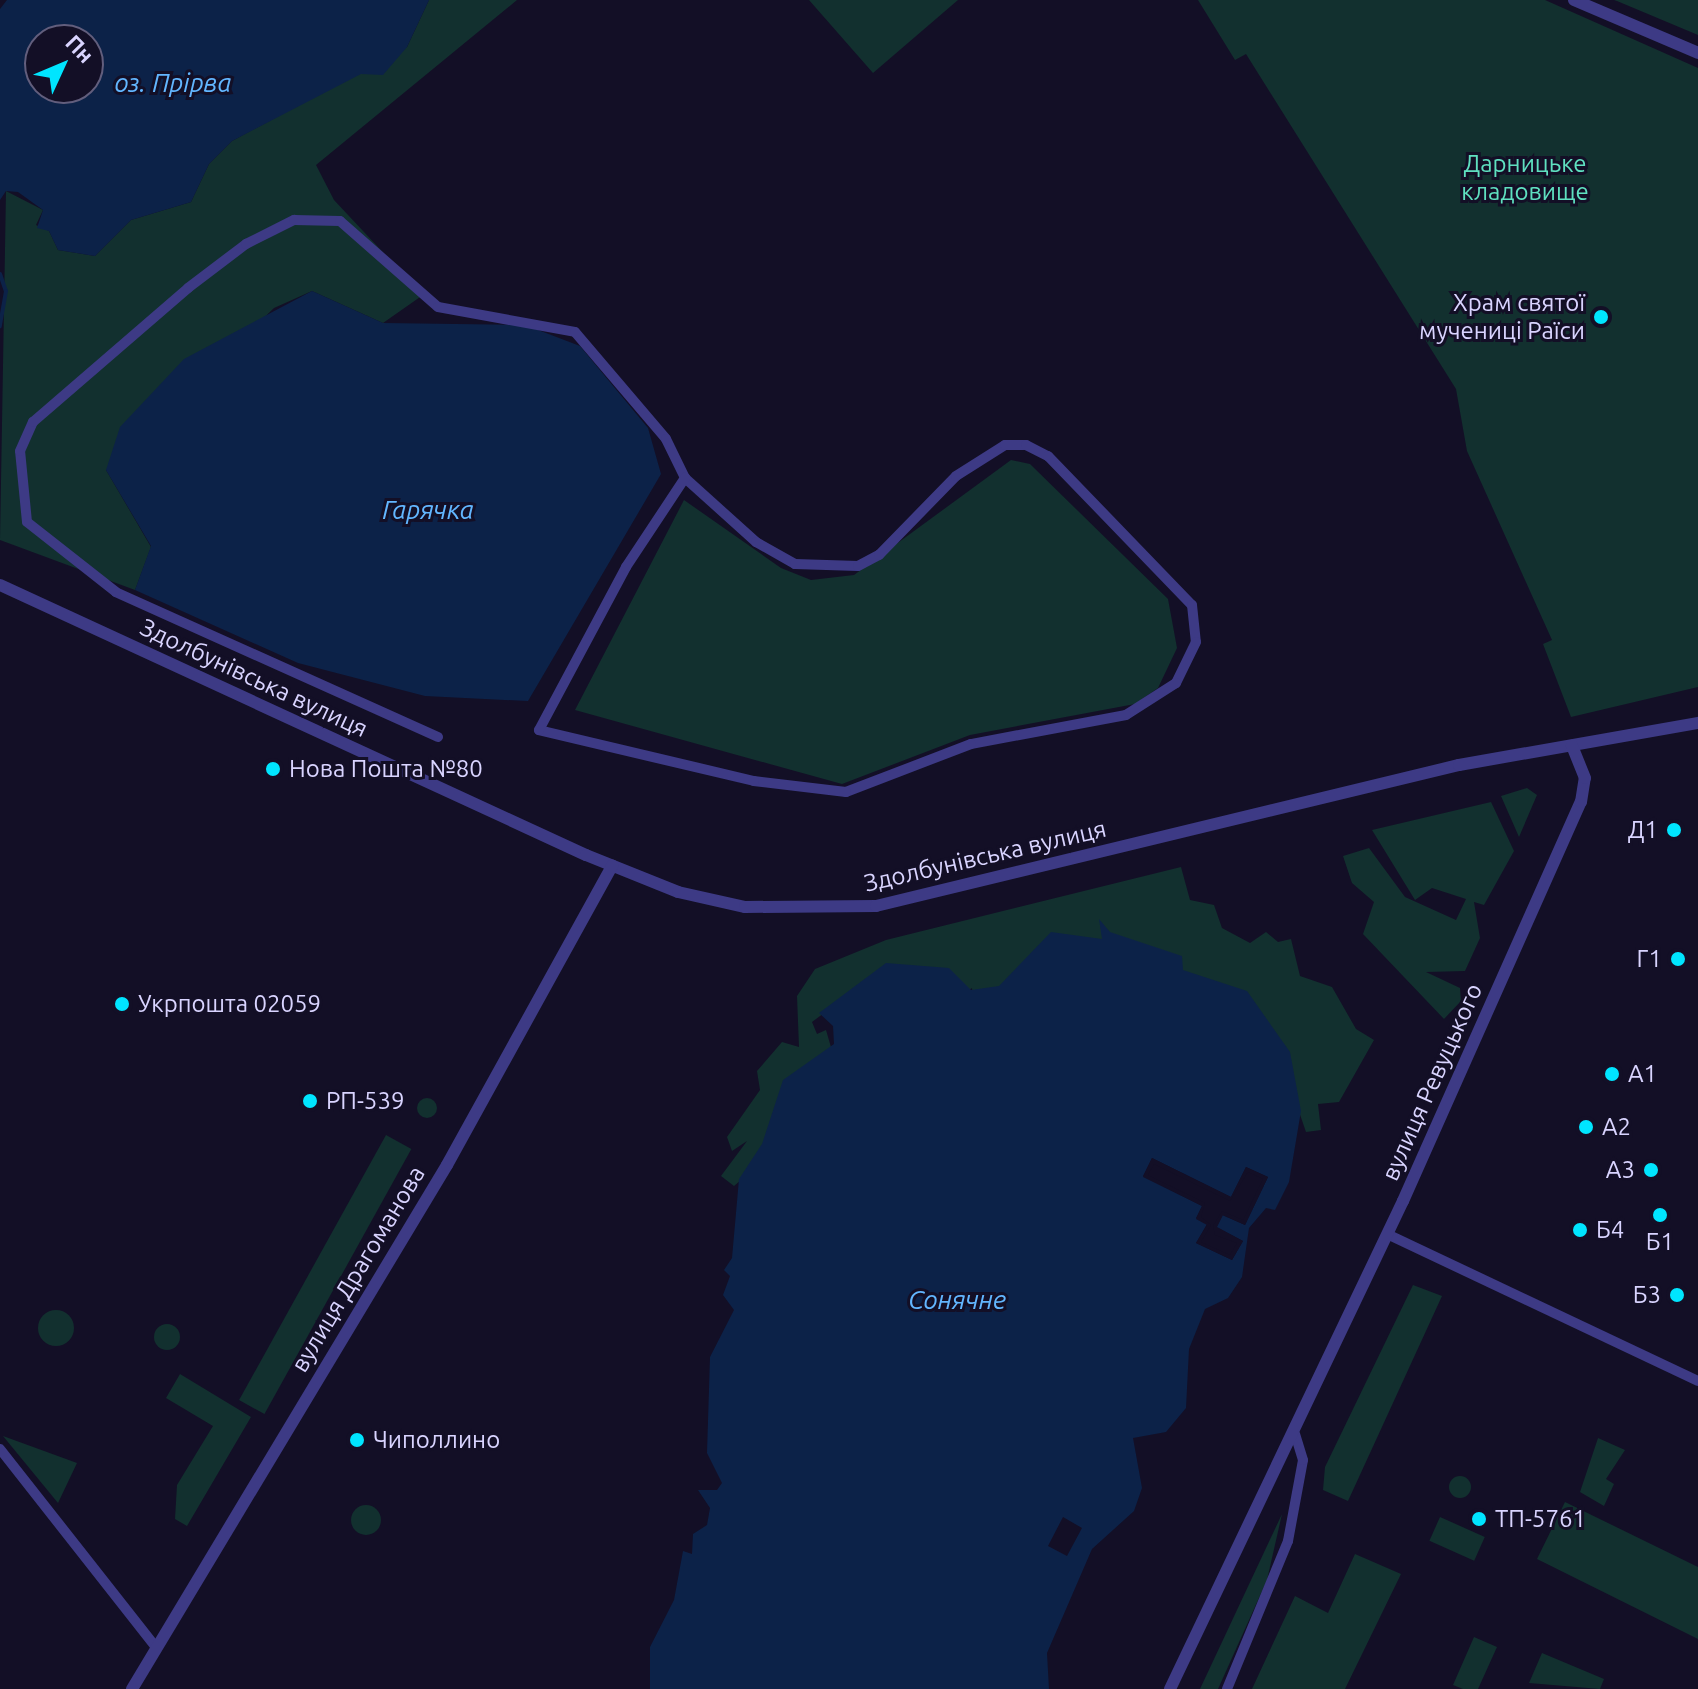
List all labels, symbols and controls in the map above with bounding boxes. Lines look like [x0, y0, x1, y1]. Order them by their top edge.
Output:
north arrow [24, 24, 104, 104]
text: Пн [61, 29, 99, 67]
water label: оз. Прірва [115, 67, 231, 99]
park label: Дарницьке кладовище [1461, 150, 1589, 206]
place label: Храм святої мучениці Раїси [1419, 289, 1585, 345]
marker: Храм святої мучениці Раїси [1592, 308, 1610, 326]
water label: Гарячка [382, 494, 474, 526]
street label: Здолбунівська вулиця [136, 613, 372, 743]
place label: Нова Пошта №80 [289, 755, 483, 783]
marker: Нова Пошта №80 [264, 760, 282, 778]
street label: Здолбунівська вулиця [861, 814, 1109, 898]
place label: Д1 [1628, 816, 1658, 844]
marker: Д1 [1665, 821, 1683, 839]
place label: Г1 [1637, 945, 1662, 973]
marker: Г1 [1669, 950, 1687, 968]
street label: вулиця Ревуцького [1376, 979, 1488, 1185]
place label: Укрпошта 02059 [138, 990, 321, 1018]
marker: Укрпошта 02059 [113, 995, 131, 1013]
place label: А1 [1628, 1060, 1657, 1088]
marker: А1 [1603, 1065, 1621, 1083]
place label: РП-539 [326, 1087, 404, 1115]
marker: РП-539 [301, 1092, 319, 1110]
place label: А2 [1602, 1113, 1631, 1141]
marker: А2 [1577, 1118, 1595, 1136]
place label: А3 [1606, 1156, 1635, 1184]
street label: вулиця Драгоманова [285, 1161, 431, 1377]
marker: А3 [1642, 1161, 1660, 1179]
marker: Б1 [1651, 1206, 1669, 1224]
place label: Б4 [1596, 1216, 1624, 1244]
marker: Б4 [1571, 1221, 1589, 1239]
place label: Б1 [1646, 1228, 1674, 1256]
place label: Б3 [1633, 1281, 1661, 1309]
water label: Сонячне [908, 1284, 1006, 1316]
marker: Б3 [1668, 1286, 1686, 1304]
place label: Чиполлино [373, 1426, 500, 1454]
marker: Чиполлино [348, 1431, 366, 1449]
place label: ТП-5761 [1495, 1505, 1586, 1533]
marker: ТП-5761 [1470, 1510, 1488, 1528]

